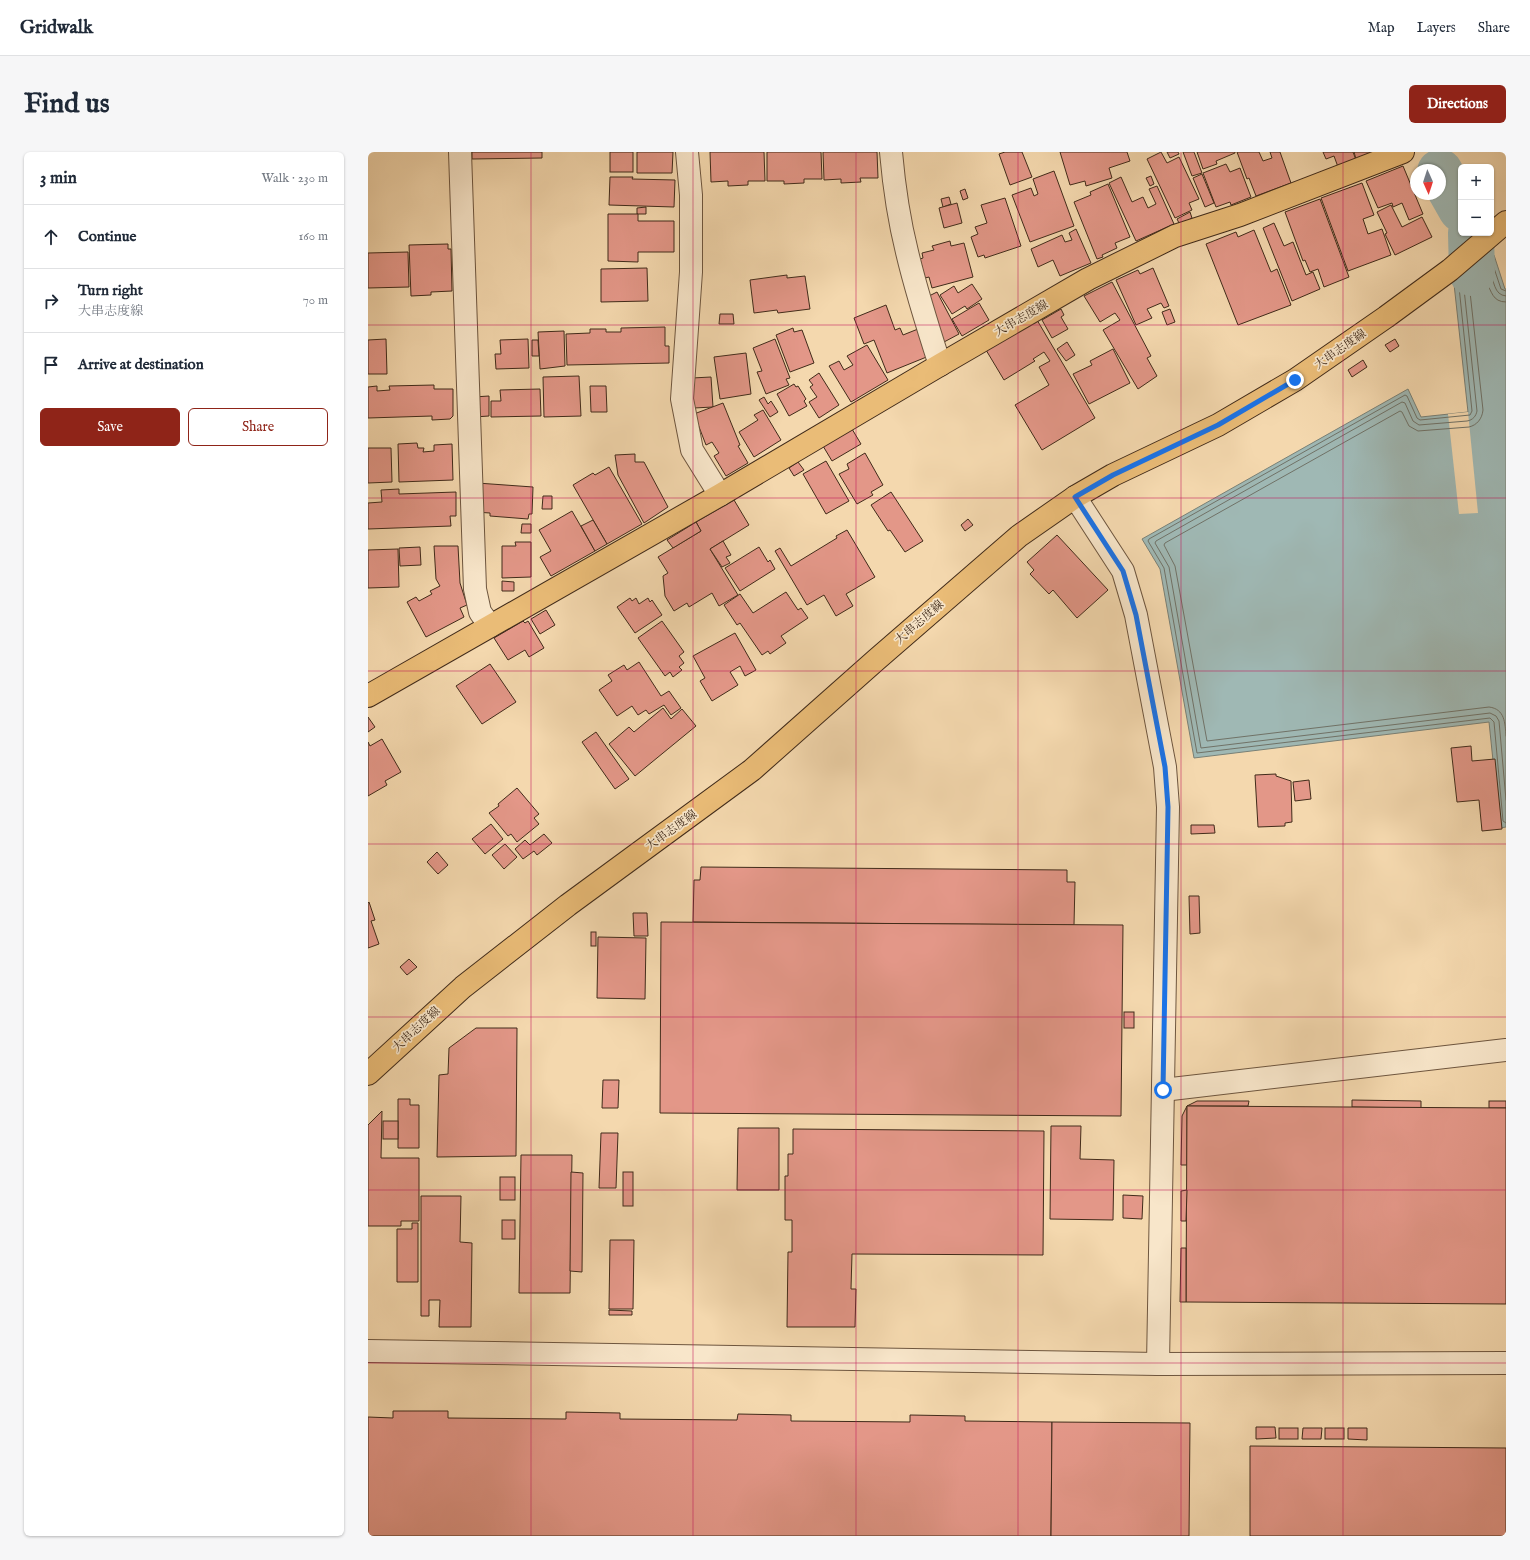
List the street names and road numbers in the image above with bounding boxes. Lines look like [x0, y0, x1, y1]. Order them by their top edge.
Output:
street label: 大串志度線 [992, 297, 1051, 340]
street label: 大串志度線 [1311, 326, 1369, 373]
street label: 大串志度線 [892, 597, 947, 648]
street label: 大串志度線 [643, 807, 700, 854]
street label: 大串志度線 [389, 1003, 443, 1055]

